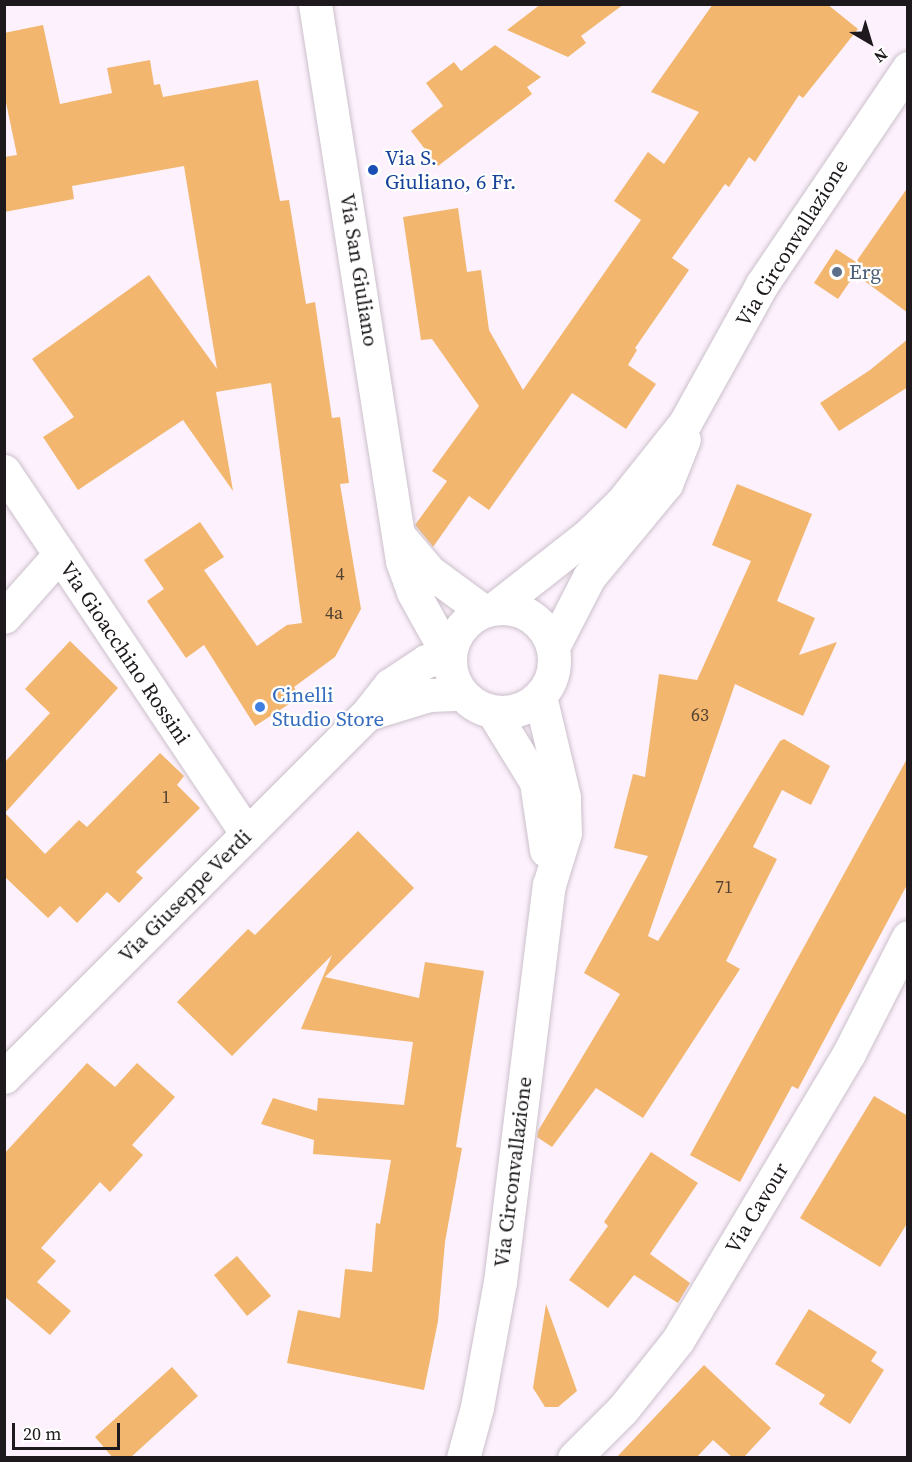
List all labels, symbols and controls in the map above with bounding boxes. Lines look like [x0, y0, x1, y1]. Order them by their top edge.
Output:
north arrow [840, 12, 900, 72]
text: N [870, 44, 892, 68]
place label: Via S. Giuliano, 6 Fr. [385, 145, 516, 195]
street label: Via Circonvallazione [730, 155, 854, 331]
marker: Via S. Giuliano, 6 Fr. [366, 163, 380, 177]
street label: Via San Giuliano [334, 192, 384, 348]
place label: Erg [849, 259, 881, 285]
marker: Erg [830, 265, 844, 279]
street label: Via Gioacchino Rossini [54, 557, 196, 749]
house number: 4 [336, 563, 344, 585]
house number: 4a [325, 602, 343, 624]
place label: Cinelli Studio Store [272, 682, 384, 732]
marker: Cinelli Studio Store [253, 700, 267, 714]
house number: 63 [691, 704, 709, 726]
house number: 1 [162, 786, 170, 808]
street label: Via Giuseppe Verdi [113, 824, 257, 968]
house number: 71 [715, 876, 733, 898]
street label: Via Circonvallazione [489, 1075, 537, 1269]
street label: Via Cavour [720, 1158, 794, 1258]
scale bar [15, 1411, 123, 1449]
text: 20 m [23, 1421, 61, 1446]

